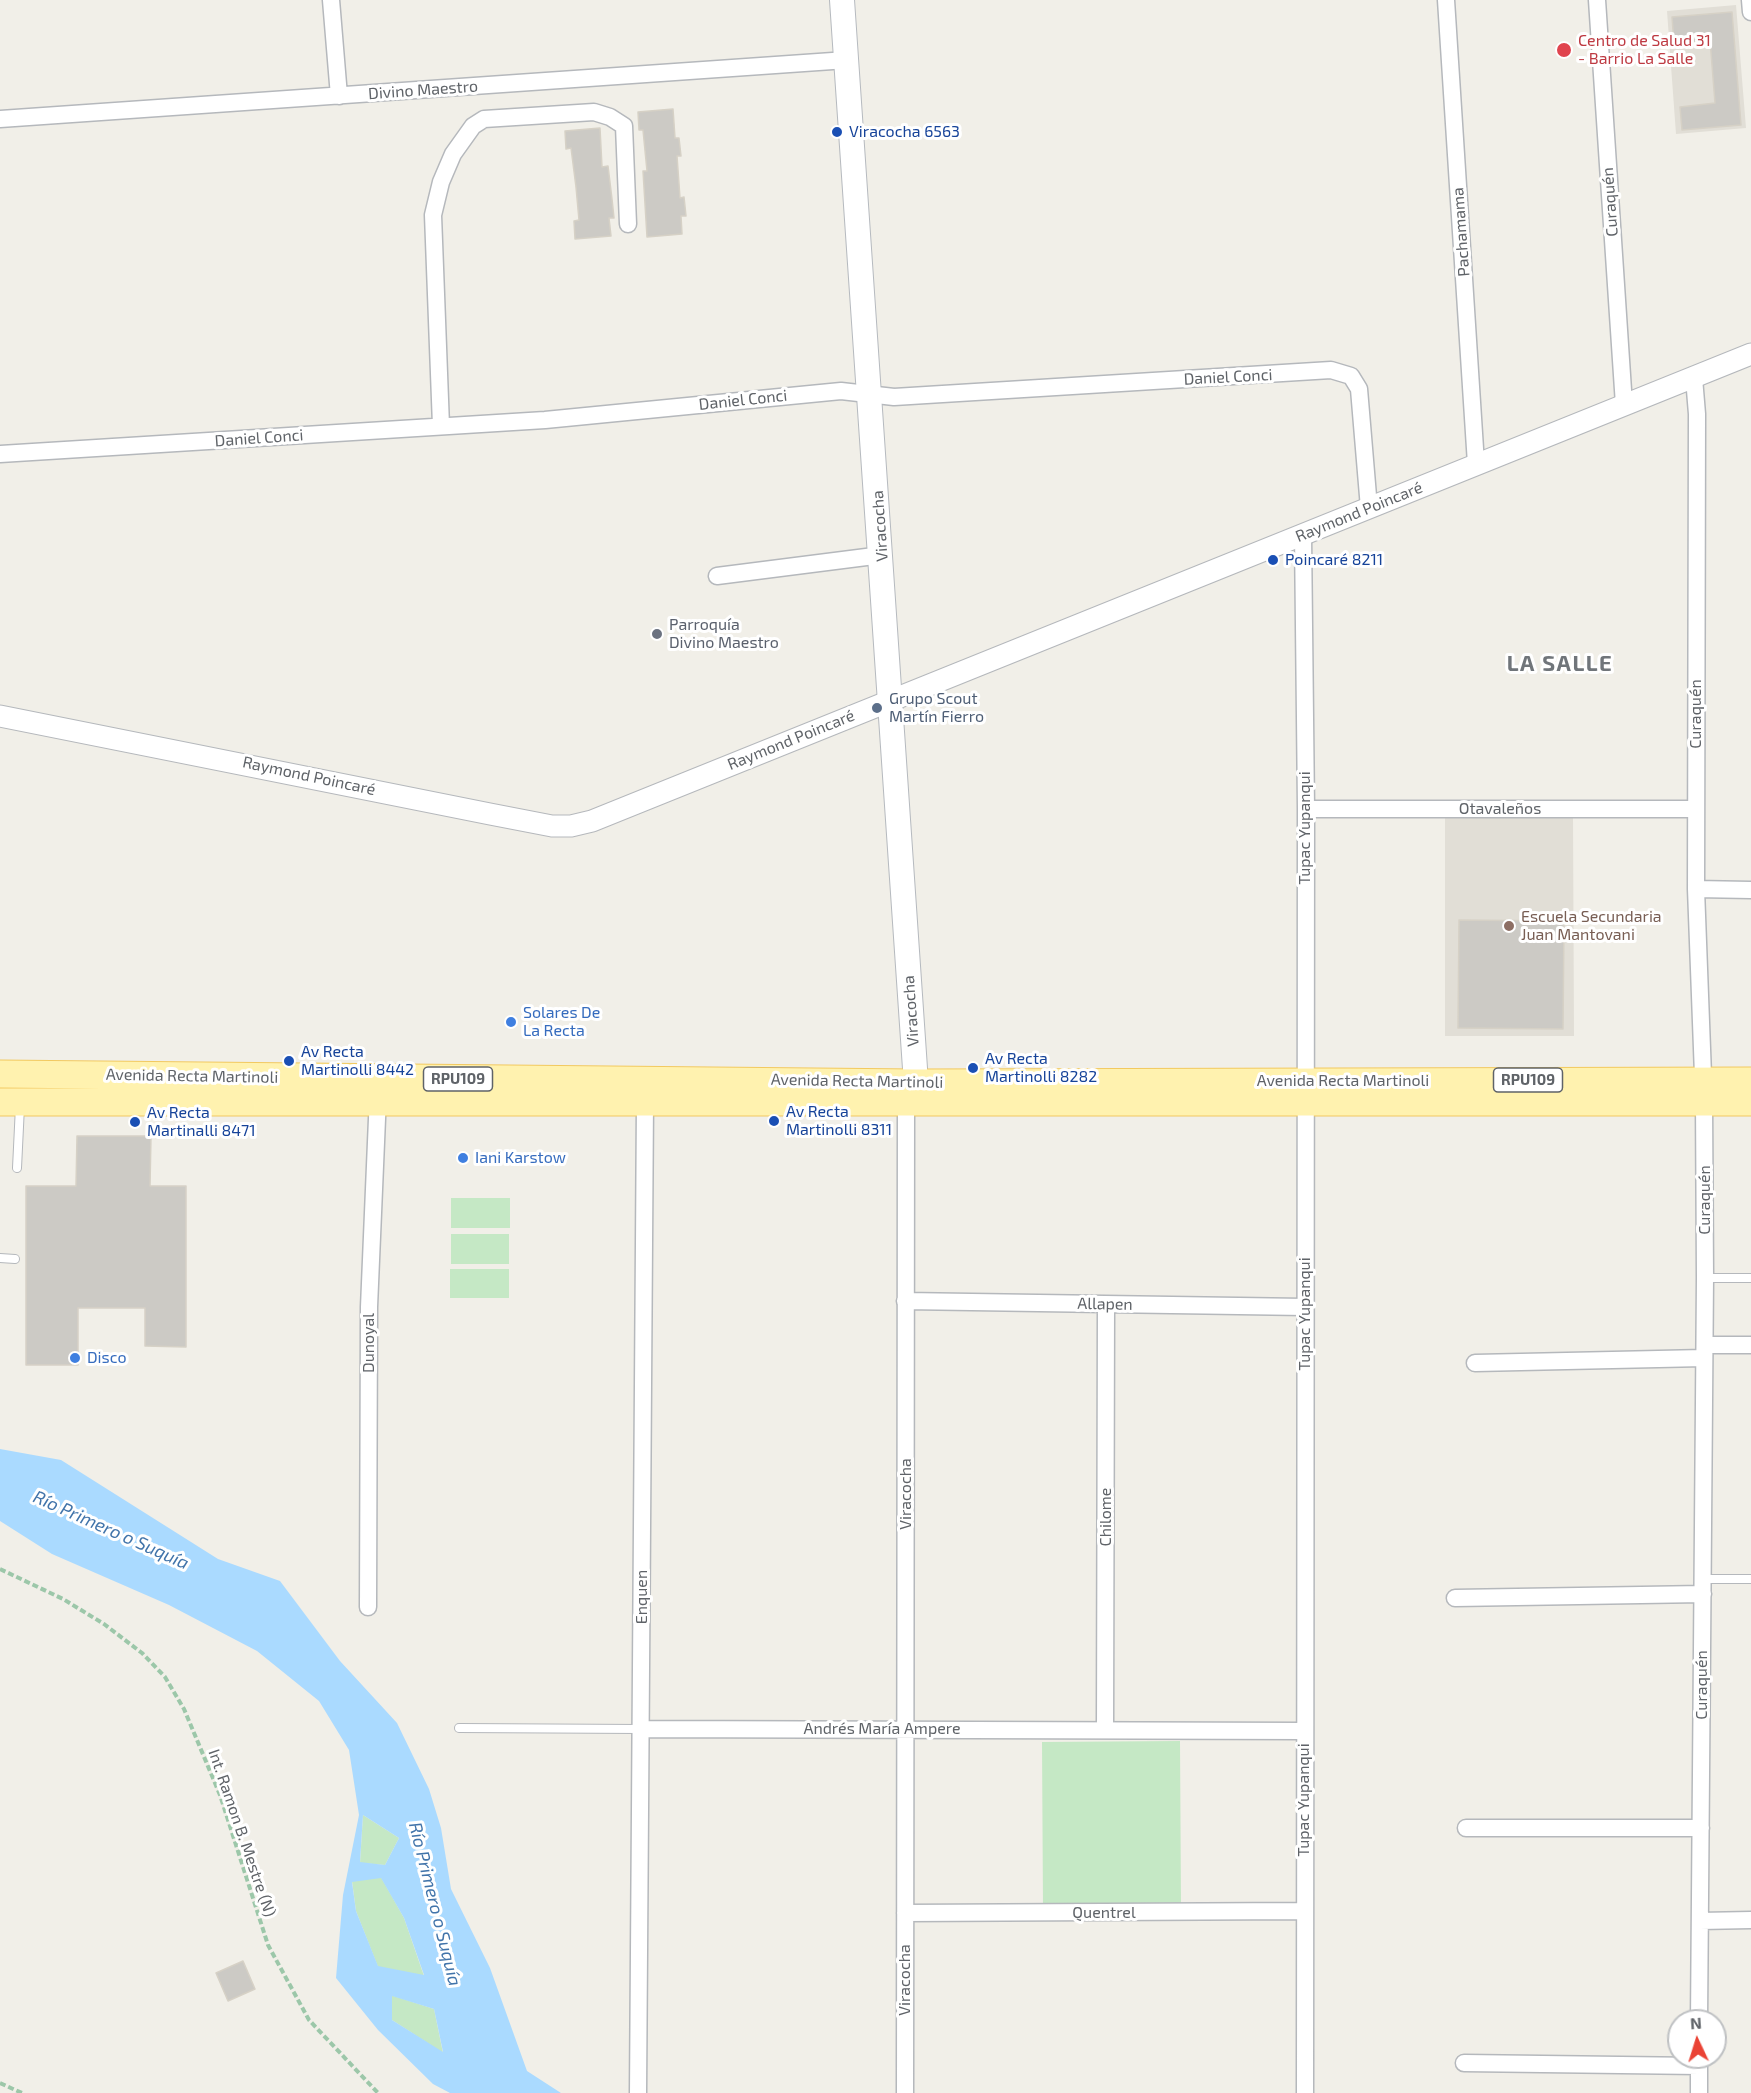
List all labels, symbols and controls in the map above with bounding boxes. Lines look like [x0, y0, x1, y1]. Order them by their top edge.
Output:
place label: Centro de Salud 31 - Barrio La Salle [1578, 31, 1711, 69]
marker: Centro de Salud 31 - Barrio La Salle [1555, 41, 1573, 59]
street label: Divino Maestro [368, 77, 478, 103]
place label: Viracocha 6563 [849, 122, 960, 142]
marker: Viracocha 6563 [830, 125, 844, 139]
street label: Curaquén [1598, 167, 1622, 237]
street label: Pachamama [1448, 187, 1474, 277]
street label: Daniel Conci [1183, 365, 1273, 389]
street label: Daniel Conci [698, 386, 788, 414]
street label: Daniel Conci [214, 425, 304, 451]
street label: Raymond Poincaré [1293, 478, 1425, 546]
street label: Viracocha [868, 490, 892, 562]
place label: Poincaré 8211 [1285, 550, 1383, 570]
marker: Poincaré 8211 [1266, 553, 1280, 567]
place label: Parroquía Divino Maestro [669, 615, 779, 653]
marker: Parroquía Divino Maestro [650, 627, 664, 641]
district label: LA SALLE [1507, 651, 1613, 677]
street label: Curaquén [1686, 679, 1706, 749]
place label: Grupo Scout Martín Fierro [889, 689, 984, 727]
marker: Grupo Scout Martín Fierro [870, 701, 884, 715]
street label: Raymond Poincaré [725, 706, 857, 774]
street label: Raymond Poincaré [241, 753, 377, 799]
street label: Tupac Yupanqui [1295, 771, 1315, 885]
street label: Otavaleños [1459, 799, 1541, 819]
place label: Escuela Secundaria Juan Mantovani [1521, 907, 1662, 945]
marker: Escuela Secundaria Juan Mantovani [1502, 919, 1516, 933]
street label: Viracocha [899, 975, 923, 1047]
place label: Solares De La Recta [523, 1003, 600, 1041]
marker: Solares De La Recta [504, 1015, 518, 1029]
place label: Av Recta Martinolli 8442 [301, 1042, 414, 1080]
place label: Av Recta Martinolli 8282 [985, 1049, 1097, 1087]
marker: Av Recta Martinolli 8442 [282, 1054, 296, 1068]
marker: Av Recta Martinolli 8282 [966, 1061, 980, 1075]
street label: Avenida Recta Martinoli [106, 1065, 278, 1087]
road number: RPU109 [424, 1067, 492, 1091]
road number: RPU109 [1494, 1068, 1562, 1092]
street label: Avenida Recta Martinoli [771, 1070, 943, 1092]
street label: Avenida Recta Martinoli [1257, 1071, 1429, 1091]
place label: Av Recta Martinolli 8311 [786, 1102, 892, 1140]
place label: Av Recta Martinalli 8471 [147, 1103, 256, 1141]
marker: Av Recta Martinolli 8311 [767, 1114, 781, 1128]
marker: Av Recta Martinalli 8471 [128, 1115, 142, 1129]
place label: Iani Karstow [475, 1148, 566, 1168]
marker: Iani Karstow [456, 1151, 470, 1165]
street label: Curaquén [1695, 1165, 1715, 1235]
street label: Tupac Yupanqui [1295, 1257, 1315, 1371]
street label: Allapen [1077, 1294, 1133, 1314]
street label: Dunoyal [359, 1313, 379, 1373]
place label: Disco [87, 1348, 127, 1368]
marker: Disco [68, 1351, 82, 1365]
street label: Viracocha [896, 1458, 916, 1530]
water label: Río Primero o Suquía [30, 1486, 192, 1574]
street label: Chilome [1096, 1488, 1116, 1546]
street label: Enquen [632, 1570, 652, 1624]
street label: Curaquén [1692, 1650, 1712, 1720]
street label: Andrés María Ampere [803, 1719, 961, 1739]
street label: Tupac Yupanqui [1294, 1743, 1314, 1857]
street label: Int. Ramon B. Mestre (N) [204, 1747, 280, 1919]
water label: Río Primero o Suquía [404, 1820, 466, 1988]
street label: Quentrel [1072, 1903, 1136, 1923]
street label: Viracocha [895, 1944, 915, 2016]
north arrow [1667, 2009, 1727, 2069]
text: N [1689, 2013, 1702, 2032]

